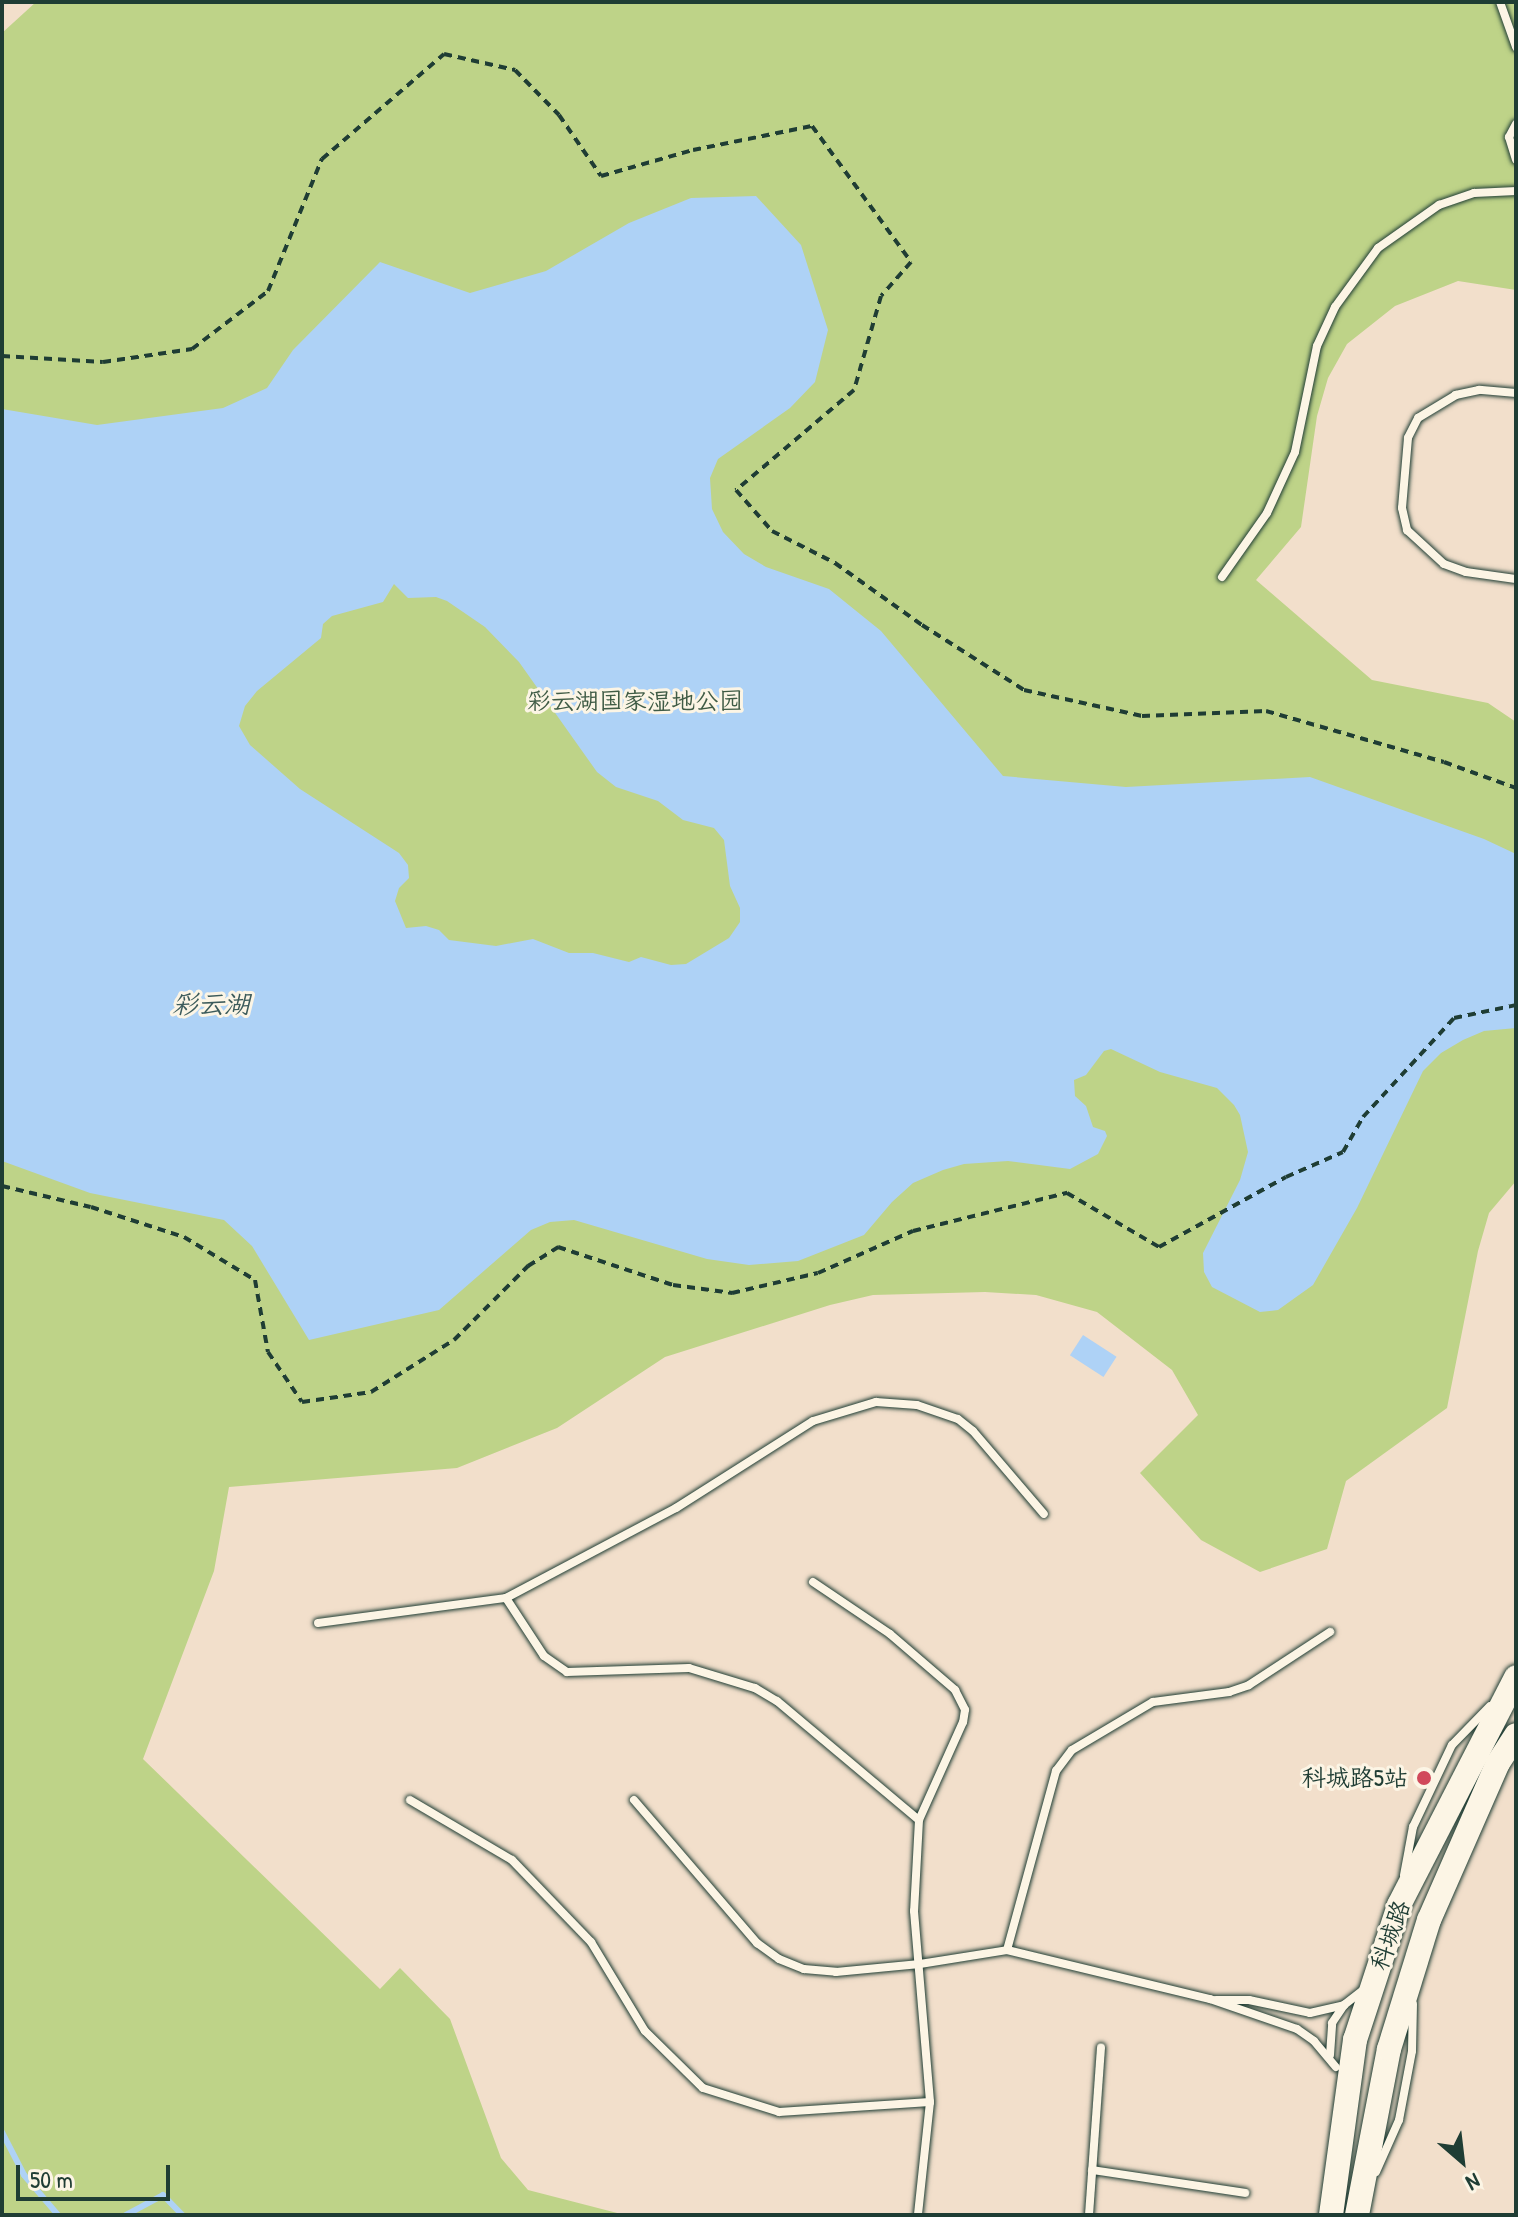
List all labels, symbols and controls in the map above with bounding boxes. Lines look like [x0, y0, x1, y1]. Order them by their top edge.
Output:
park label: 彩云湖国家湿地公园 [527, 687, 743, 715]
water label: 彩云湖 [172, 988, 250, 1020]
place label: 科城路5站 [1302, 1764, 1408, 1792]
marker: 科城路5站 [1415, 1769, 1433, 1787]
street label: 科城路 [1364, 1896, 1416, 1974]
north arrow [1422, 2121, 1502, 2201]
scale bar [20, 2149, 174, 2199]
text: 50 m [30, 2163, 73, 2195]
text: N [1461, 2166, 1485, 2198]

